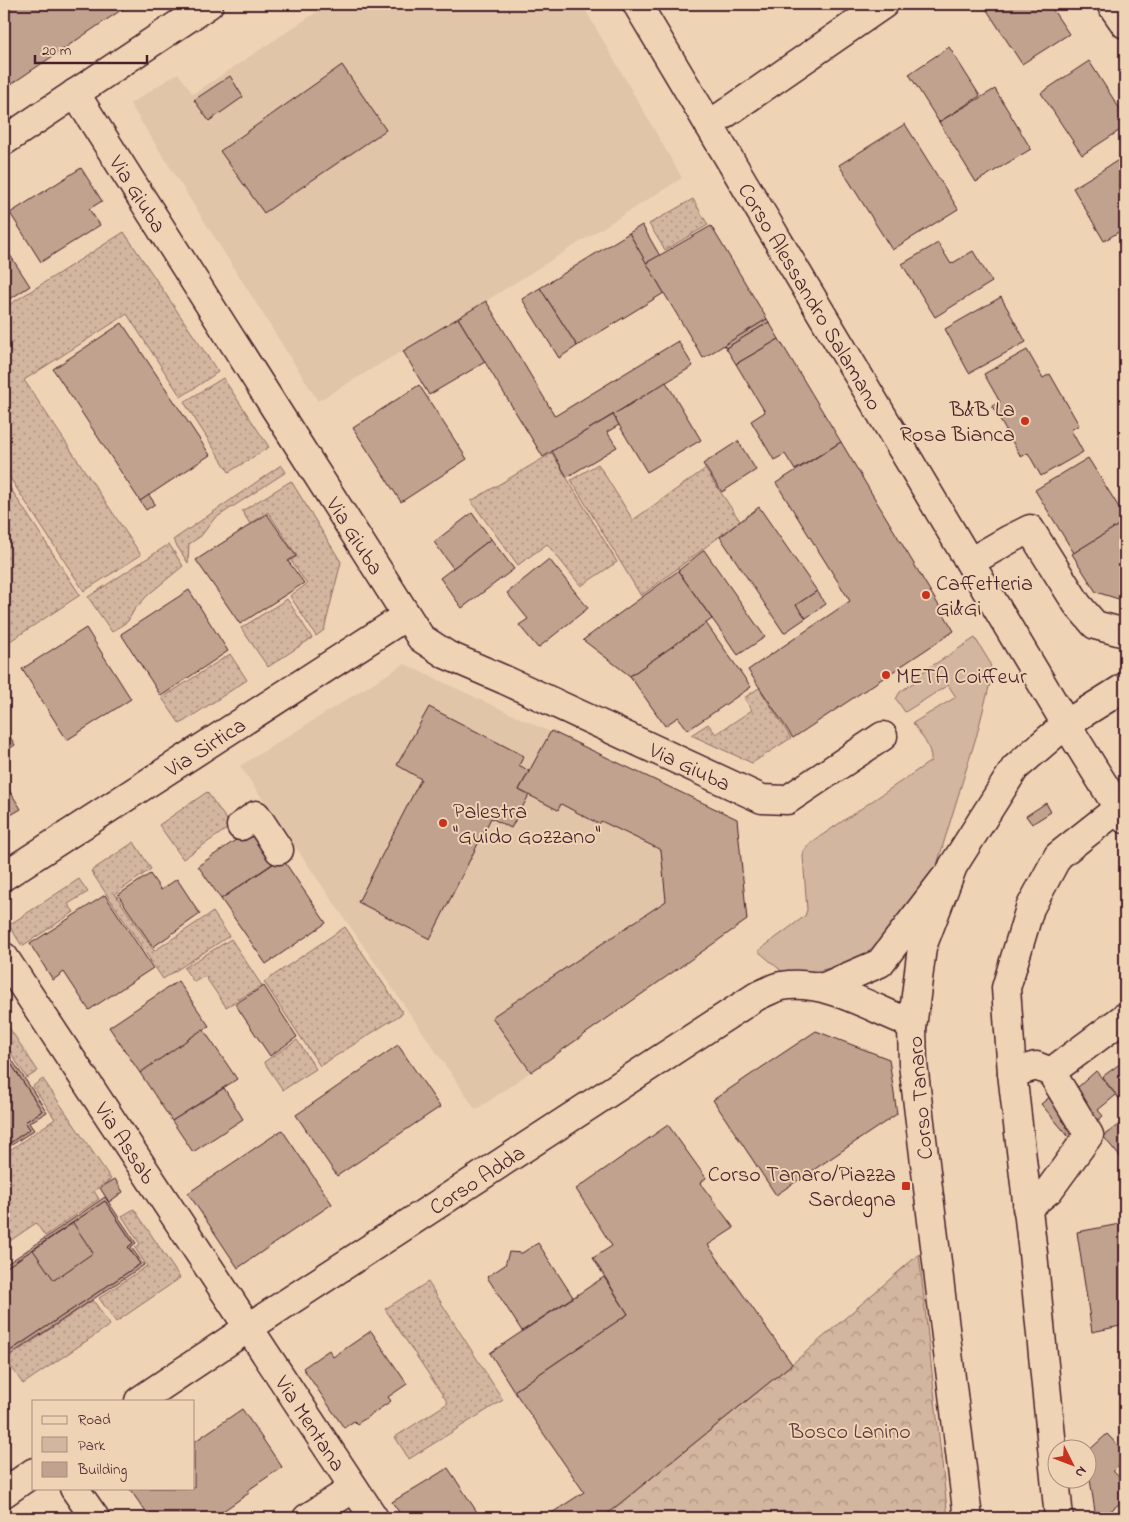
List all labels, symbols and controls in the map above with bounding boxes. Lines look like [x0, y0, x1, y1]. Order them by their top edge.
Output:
scale bar [35, 32, 148, 64]
text: 20 m [42, 40, 72, 62]
street label: Via Giuba [99, 149, 173, 240]
street label: Corso Alessandro Salamano [728, 178, 889, 417]
place label: B&B La Rosa Bianca [900, 395, 1015, 452]
marker: B&B La Rosa Bianca [1019, 415, 1031, 427]
street label: Via Giuba [316, 491, 390, 582]
place label: Caffetteria Gi&Gi [936, 569, 1033, 626]
marker: Caffetteria Gi&Gi [920, 589, 932, 601]
place label: META Coiffeur [896, 662, 1027, 694]
marker: META Coiffeur [880, 669, 892, 681]
street label: Via Sirtica [159, 711, 253, 787]
street label: Via Giuba [642, 735, 735, 801]
place label: Palestra "Guido Gozzano" [453, 797, 601, 854]
marker: Palestra "Guido Gozzano" [437, 817, 449, 829]
street label: Corso Tanaro [901, 1035, 943, 1161]
street label: Via Assab [84, 1096, 163, 1192]
street label: Corso Adda [424, 1138, 532, 1225]
place label: Corso Tanaro/Piazza Sardegna [708, 1160, 896, 1218]
marker: Corso Tanaro/Piazza Sardegna [900, 1180, 912, 1192]
street label: Via Mentana [265, 1369, 352, 1479]
legend [32, 1400, 195, 1490]
text: Road [78, 1409, 111, 1431]
park label: Bosco Lanino [788, 1417, 911, 1449]
text: Park [78, 1435, 106, 1457]
north arrow [1046, 1440, 1096, 1490]
text: Building [77, 1459, 127, 1482]
text: N [1070, 1461, 1092, 1482]

